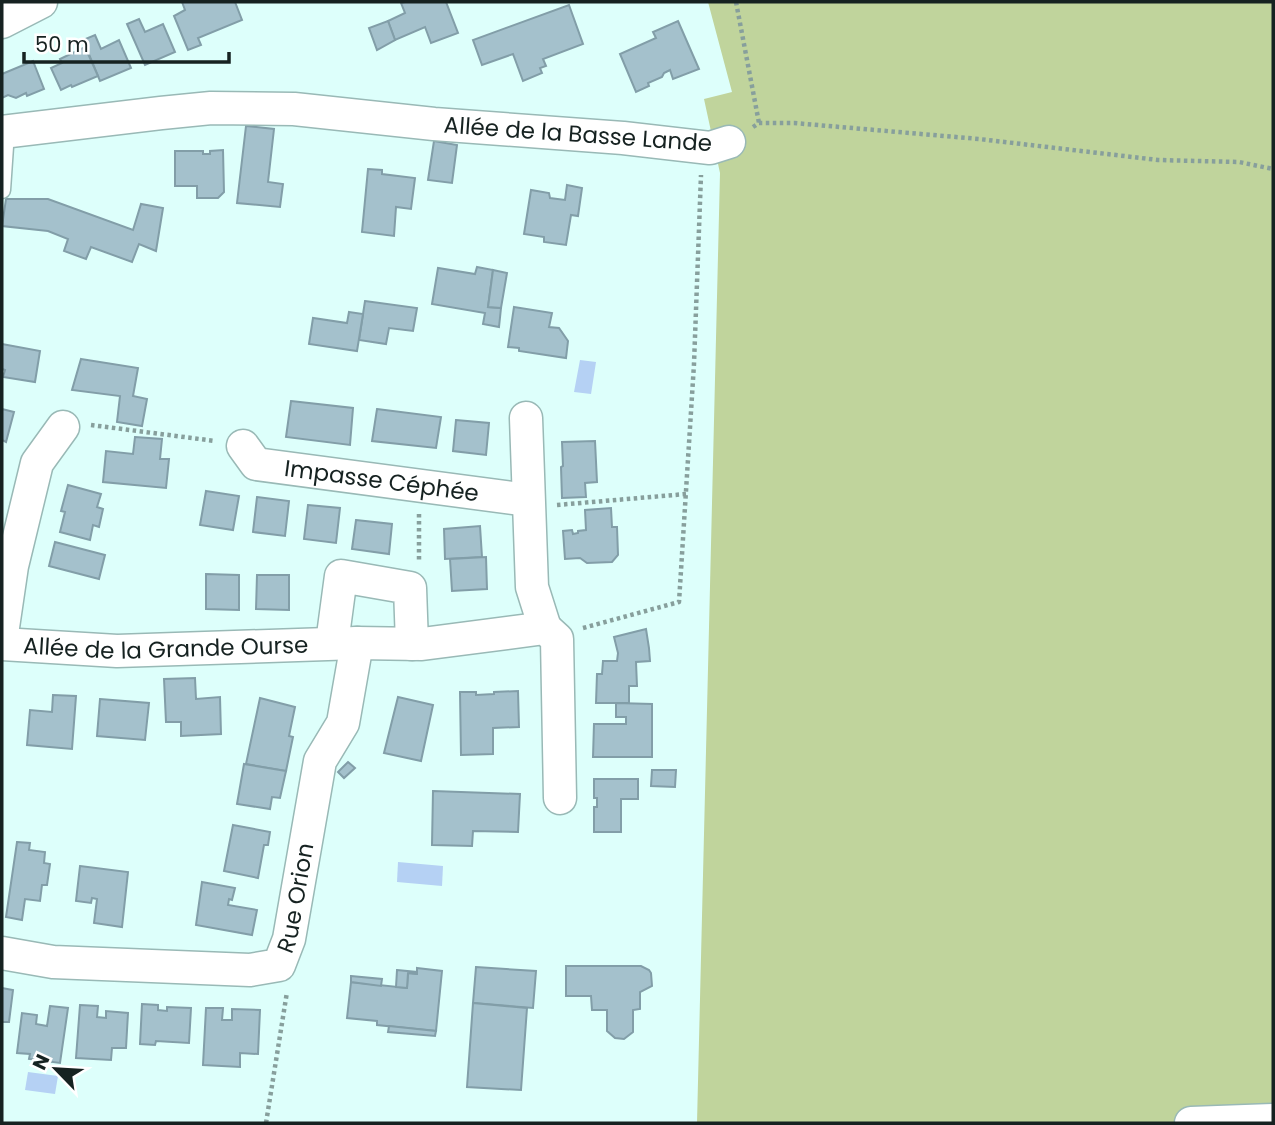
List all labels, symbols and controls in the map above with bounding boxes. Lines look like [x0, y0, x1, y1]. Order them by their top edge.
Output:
scale bar [24, 21, 229, 65]
text: 50 m [35, 30, 89, 59]
street label: Allée de la Basse Lande [443, 109, 713, 159]
street label: Impasse Céphée [283, 452, 481, 509]
street label: Allée de la Grande Ourse [22, 629, 309, 667]
street label: Rue Orion [269, 840, 321, 958]
north arrow [21, 1034, 91, 1104]
text: N [26, 1050, 56, 1074]

